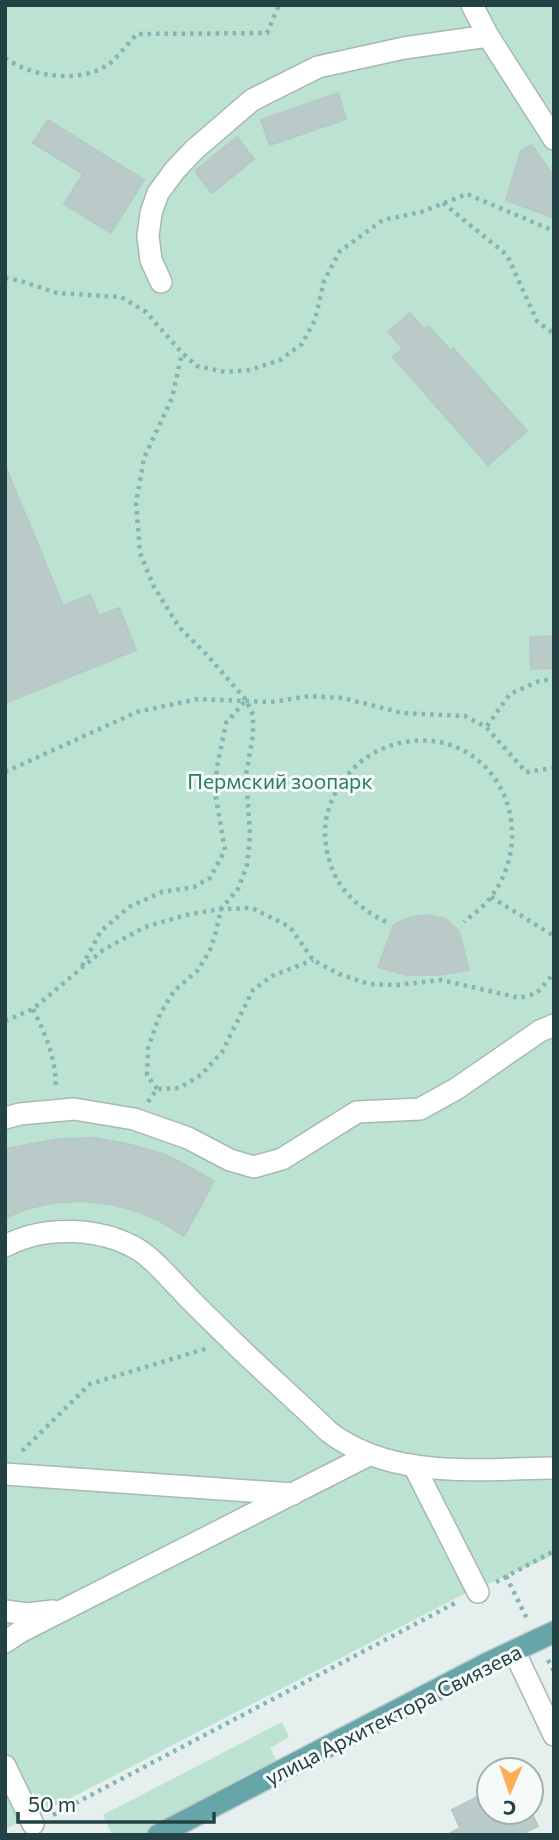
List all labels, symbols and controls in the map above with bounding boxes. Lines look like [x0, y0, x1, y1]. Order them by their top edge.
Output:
park label: Пермский зоопарк [187, 768, 373, 793]
street label: улица Архитектора Свиязева [261, 1638, 525, 1790]
north arrow [475, 1756, 545, 1826]
scale bar [18, 1780, 214, 1824]
text: 50 m [28, 1791, 76, 1816]
text: С [502, 1797, 516, 1820]

